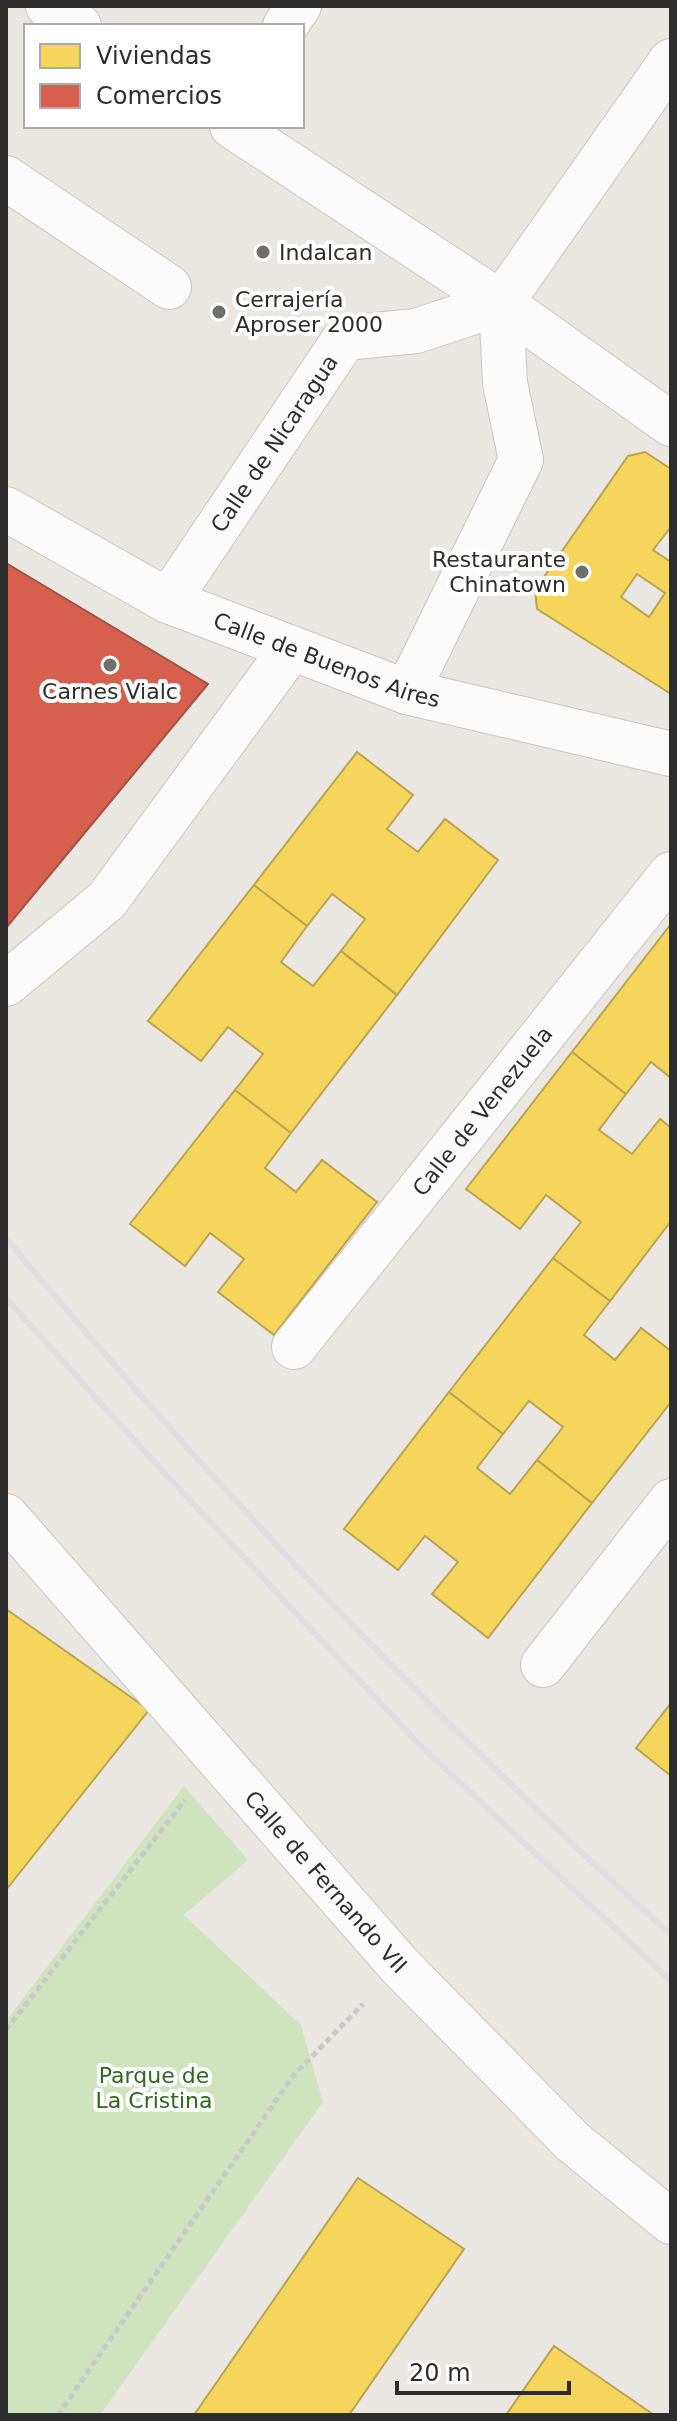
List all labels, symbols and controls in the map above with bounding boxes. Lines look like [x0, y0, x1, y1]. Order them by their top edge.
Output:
legend [24, 24, 304, 128]
text: Viviendas [96, 42, 212, 70]
text: Comercios [96, 82, 222, 110]
place label: Indalcan [279, 240, 373, 265]
marker: Indalcan [254, 243, 272, 261]
place label: Cerrajería Aproser 2000 [235, 287, 383, 337]
marker: Cerrajería Aproser 2000 [210, 303, 228, 321]
street label: Calle de Nicaragua [206, 350, 343, 537]
place label: Restaurante Chinatown [432, 547, 566, 597]
marker: Restaurante Chinatown [573, 563, 591, 581]
street label: Calle de Buenos Aires [210, 607, 443, 712]
marker: Carnes Vialc [101, 656, 119, 674]
place label: Carnes Vialc [42, 679, 178, 704]
street label: Calle de Venezuela [407, 1021, 557, 1200]
street label: Calle de Fernando VII [240, 1785, 412, 1978]
park label: Parque de La Cristina [96, 2063, 212, 2113]
scale bar [397, 2345, 569, 2395]
text: 20 m [409, 2359, 471, 2387]

